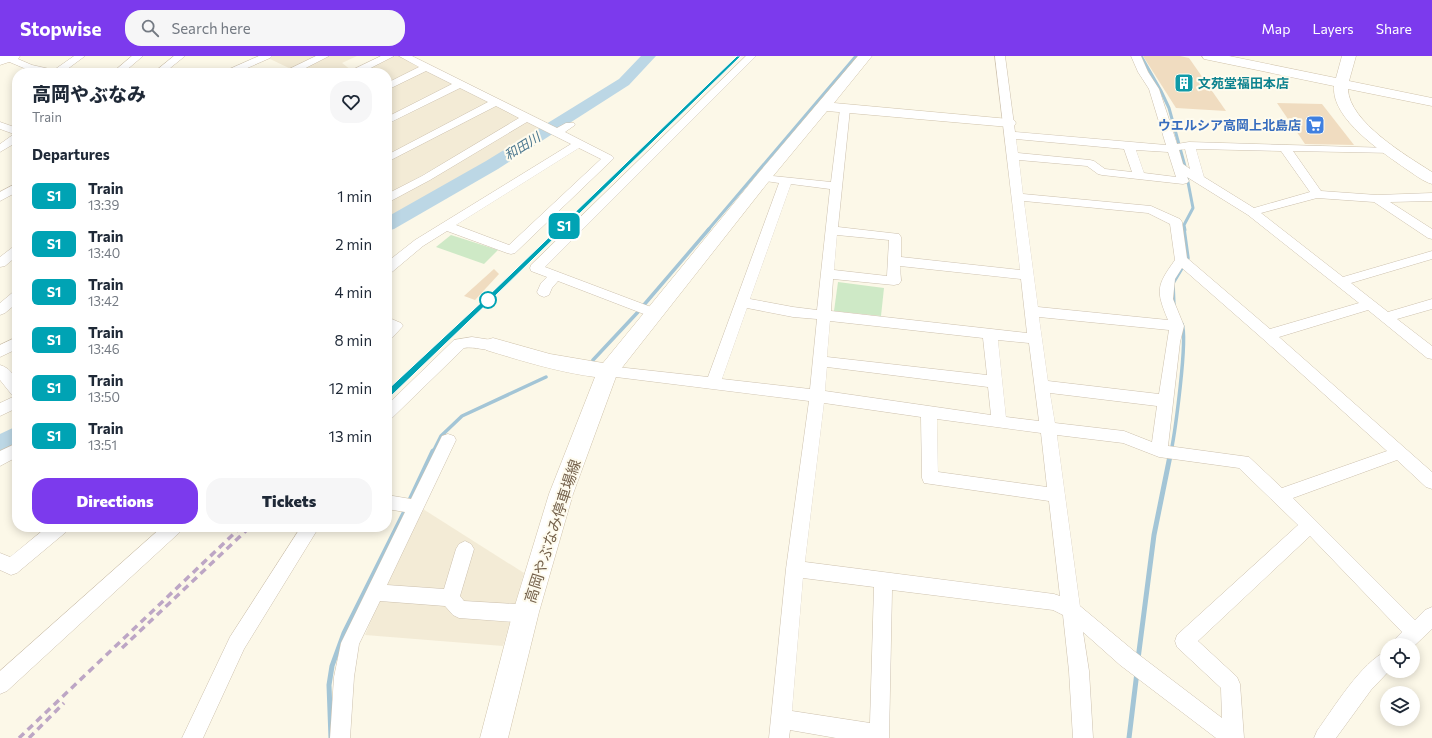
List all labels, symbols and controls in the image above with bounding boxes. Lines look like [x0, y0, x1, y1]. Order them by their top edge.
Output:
search box [125, 10, 405, 46]
text: Stopwise [20, 17, 101, 40]
icon: search [139, 17, 161, 39]
text: Search here [171, 19, 251, 37]
text: Map [1262, 20, 1290, 37]
text: Layers [1312, 20, 1354, 37]
text: Share [1376, 20, 1412, 37]
building icon: 文苑堂福田本店 [1173, 72, 1195, 94]
place label: 文苑堂福田本店 [1198, 75, 1289, 91]
button: heart [330, 81, 372, 123]
text: 高岡やぶなみ [32, 82, 146, 105]
text: Train [32, 109, 62, 125]
supermarket icon: ウエルシア高岡上北島店 [1304, 114, 1326, 136]
place label: ウエルシア高岡上北島店 [1158, 117, 1301, 133]
water label: 和田川 [501, 128, 544, 163]
text: Departures [32, 145, 110, 163]
text: Train [88, 179, 124, 197]
text: S1 [47, 187, 61, 204]
text: 1 min [337, 187, 372, 205]
text: 13:39 [88, 197, 119, 213]
line badge: S1 [546, 213, 582, 239]
text: S1 [557, 217, 571, 234]
text: Train [88, 227, 124, 245]
text: S1 [47, 235, 61, 252]
text: 2 min [335, 235, 372, 253]
text: 13:40 [88, 245, 120, 261]
text: Train [88, 275, 124, 293]
text: S1 [47, 283, 61, 300]
text: 4 min [335, 283, 372, 301]
unlabelled marker [479, 291, 497, 309]
text: 13:42 [88, 293, 119, 309]
text: Train [88, 323, 124, 341]
text: S1 [47, 331, 61, 348]
text: 8 min [334, 331, 372, 349]
text: 13:46 [88, 341, 120, 357]
text: Train [88, 371, 124, 389]
text: S1 [47, 379, 61, 396]
text: 12 min [329, 379, 372, 397]
text: 13:50 [88, 389, 120, 405]
text: Train [88, 419, 124, 437]
text: S1 [47, 427, 61, 444]
text: 13 min [329, 427, 372, 445]
text: 13:51 [88, 437, 117, 453]
street label: 高岡やぶなみ停車場線 [520, 457, 584, 605]
button: Directions [32, 478, 198, 524]
button: Tickets [206, 478, 372, 524]
map controls [1380, 638, 1420, 726]
button: locate [1380, 638, 1420, 678]
button: layers [1380, 686, 1420, 726]

